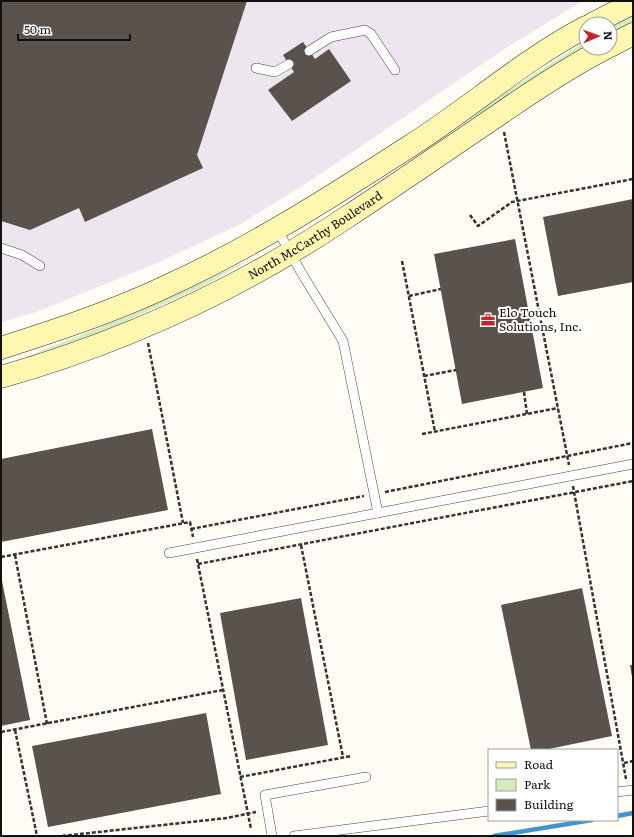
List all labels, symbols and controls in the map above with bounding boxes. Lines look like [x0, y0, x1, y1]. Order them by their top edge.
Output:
scale bar [18, 16, 130, 42]
north arrow [578, 16, 618, 56]
text: 50 m [24, 20, 51, 38]
text: N [601, 31, 617, 41]
street label: North McCarthy Boulevard [244, 186, 386, 283]
place label: Elo Touch Solutions, Inc. [499, 303, 582, 335]
office icon: Elo Touch Solutions, Inc. [480, 312, 496, 328]
legend [488, 749, 618, 821]
text: Road [524, 755, 554, 773]
text: Park [524, 775, 551, 793]
text: Building [524, 795, 574, 813]

